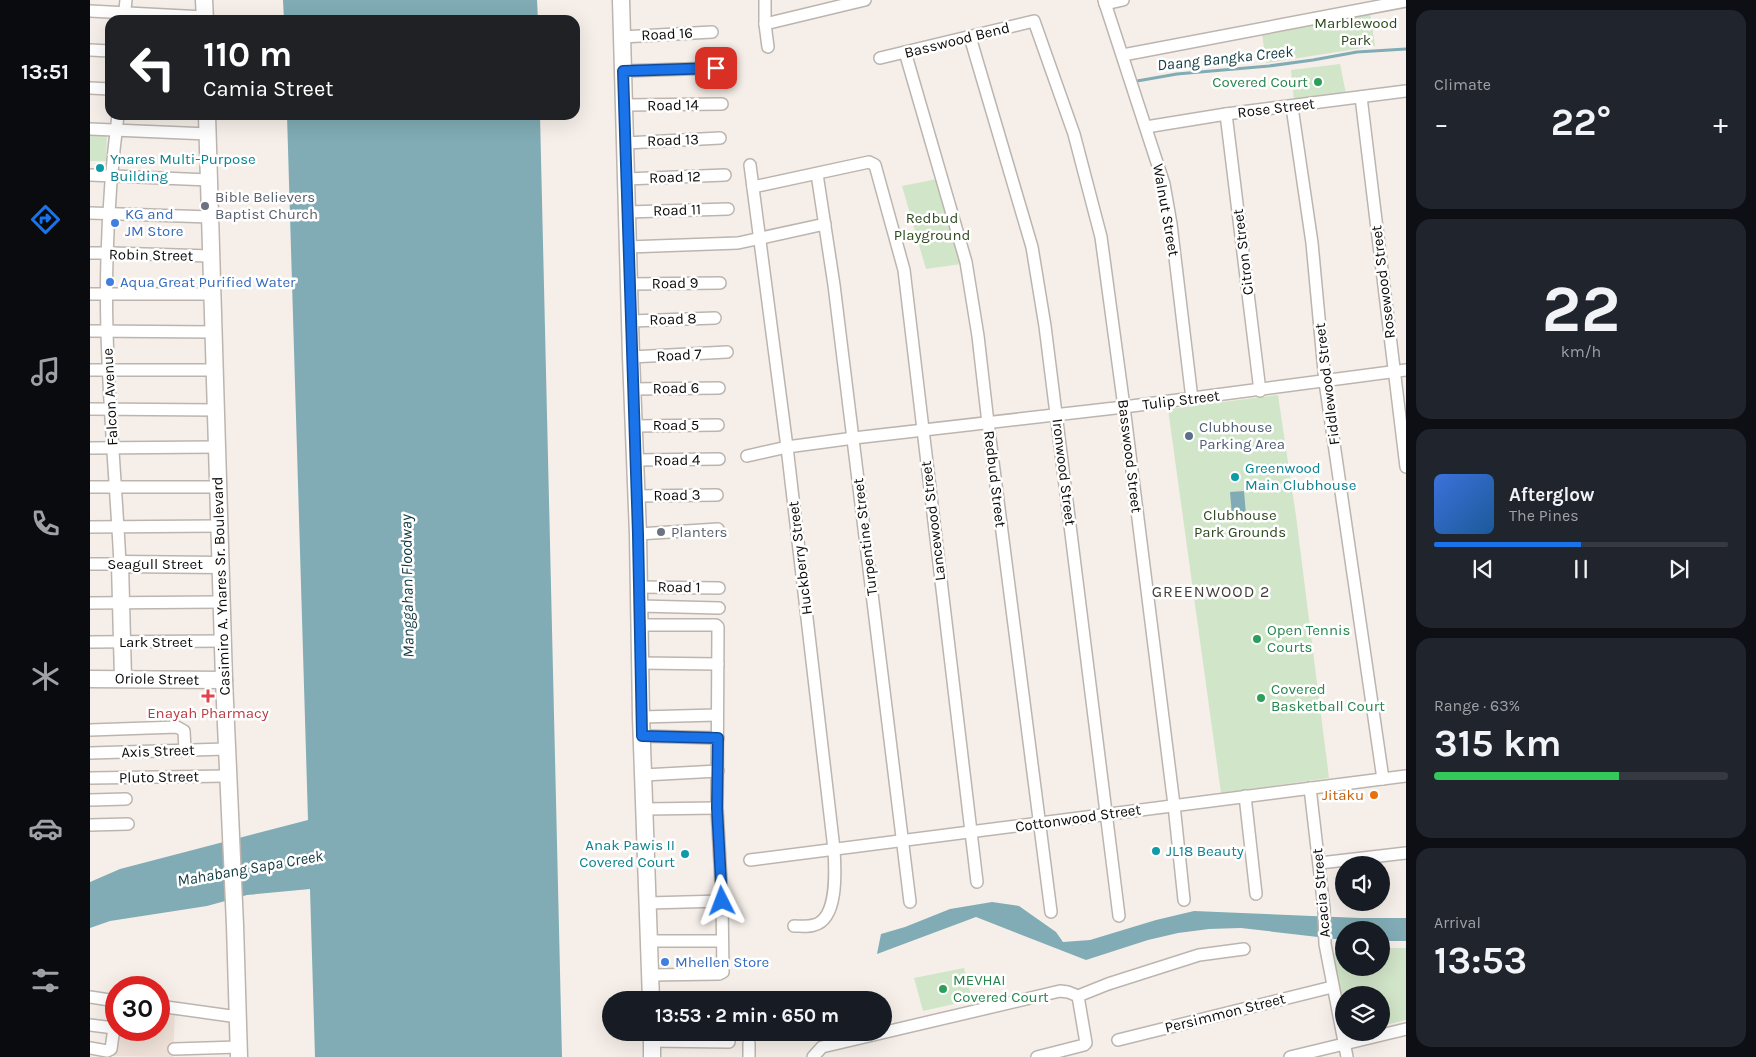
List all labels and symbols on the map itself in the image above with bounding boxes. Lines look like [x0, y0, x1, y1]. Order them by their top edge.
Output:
park label: Marblewood Park [1314, 14, 1398, 49]
street label: Basswood Bend [902, 18, 1012, 62]
street label: Road 16 [641, 24, 693, 44]
water label: Daang Bangka Creek [1156, 41, 1295, 75]
pin [695, 47, 737, 89]
place label: Covered Court [1212, 73, 1308, 91]
marker: Covered Court [1312, 76, 1324, 88]
street label: Rose Street [1236, 94, 1316, 122]
street label: Road 14 [647, 96, 699, 114]
street label: Road 13 [647, 130, 699, 150]
place label: Ynares Multi-Purpose Building [110, 150, 256, 185]
marker: Ynares Multi-Purpose Building [94, 162, 106, 174]
street label: Walnut Street [1149, 162, 1183, 258]
street label: Road 12 [649, 167, 701, 187]
place label: Bible Believers Baptist Church [215, 188, 318, 223]
marker: Bible Believers Baptist Church [199, 200, 211, 212]
street label: Road 11 [653, 200, 701, 220]
place label: KG and JM Store [125, 205, 183, 240]
street label: Citron Street [1229, 208, 1257, 296]
park label: Redbud Playground [894, 209, 970, 244]
marker: KG and JM Store [109, 217, 121, 229]
street label: Rosewood Street [1367, 224, 1399, 340]
street label: Robin Street [109, 245, 194, 265]
place label: Aqua Great Purified Water [120, 273, 296, 291]
street label: Road 9 [651, 274, 699, 292]
marker: Aqua Great Purified Water [104, 276, 116, 288]
street label: Road 8 [649, 309, 697, 329]
street label: Fiddlewood Street [1311, 322, 1343, 446]
street label: Road 7 [656, 345, 702, 365]
street label: Falcon Avenue [98, 348, 122, 446]
street label: Road 6 [653, 379, 699, 397]
street label: Tulip Street [1141, 386, 1221, 414]
street label: Basswood Street [1114, 398, 1146, 514]
street label: Road 5 [653, 416, 699, 434]
street label: Ironwood Street [1049, 417, 1080, 527]
place label: Clubhouse Parking Area [1199, 418, 1285, 453]
street label: Redbud Street [980, 430, 1010, 529]
marker: Clubhouse Parking Area [1183, 430, 1195, 442]
street label: Road 4 [654, 451, 701, 469]
place label: Greenwood Main Clubhouse [1245, 459, 1356, 494]
street label: Lancewood Street [917, 460, 949, 582]
marker: Greenwood Main Clubhouse [1229, 471, 1241, 483]
street label: Casimiro A. Ynares Sr. Boulevard [208, 476, 234, 696]
street label: Turpentine Street [849, 477, 881, 597]
street label: Road 3 [653, 486, 701, 504]
street label: Huckberry Street [784, 500, 816, 616]
park label: Clubhouse Park Grounds [1194, 506, 1286, 541]
water label: Manggahan Floodway [396, 513, 418, 658]
place label: Planters [671, 523, 727, 541]
marker: Planters [655, 526, 667, 538]
street label: Seagull Street [107, 555, 203, 573]
street label: Road 1 [657, 578, 701, 596]
district label: GREENWOOD 2 [1152, 582, 1270, 601]
place label: Open Tennis Courts [1267, 621, 1350, 656]
street label: Lark Street [119, 633, 193, 651]
marker: Open Tennis Courts [1251, 633, 1263, 645]
street label: Oriole Street [115, 669, 200, 689]
place label: Covered Basketball Court [1271, 680, 1385, 715]
marker: Enayah Pharmacy [202, 690, 214, 702]
marker: Covered Basketball Court [1255, 692, 1267, 704]
place label: Enayah Pharmacy [147, 704, 269, 722]
street label: Axis Street [121, 741, 195, 761]
street label: Pluto Street [119, 767, 200, 787]
place label: Jitaku [1322, 786, 1364, 804]
marker: Jitaku [1368, 789, 1380, 801]
street label: Cottonwood Street [1014, 800, 1142, 836]
place label: Anak Pawis II Covered Court [579, 836, 675, 871]
place label: JL18 Beauty [1166, 842, 1244, 860]
marker: JL18 Beauty [1150, 845, 1162, 857]
water label: Mahabang Sapa Creek [176, 846, 325, 890]
street label: Acacia Street [1308, 847, 1334, 939]
marker: Anak Pawis II Covered Court [679, 848, 691, 860]
position arrow [695, 874, 747, 926]
place label: Mhellen Store [675, 953, 769, 971]
marker: Mhellen Store [659, 956, 671, 968]
place label: MEVHAI Covered Court [953, 971, 1049, 1006]
speed limit sign: 30 [105, 976, 170, 1041]
marker: MEVHAI Covered Court [937, 983, 949, 995]
street label: Persimmon Street [1163, 989, 1288, 1037]

